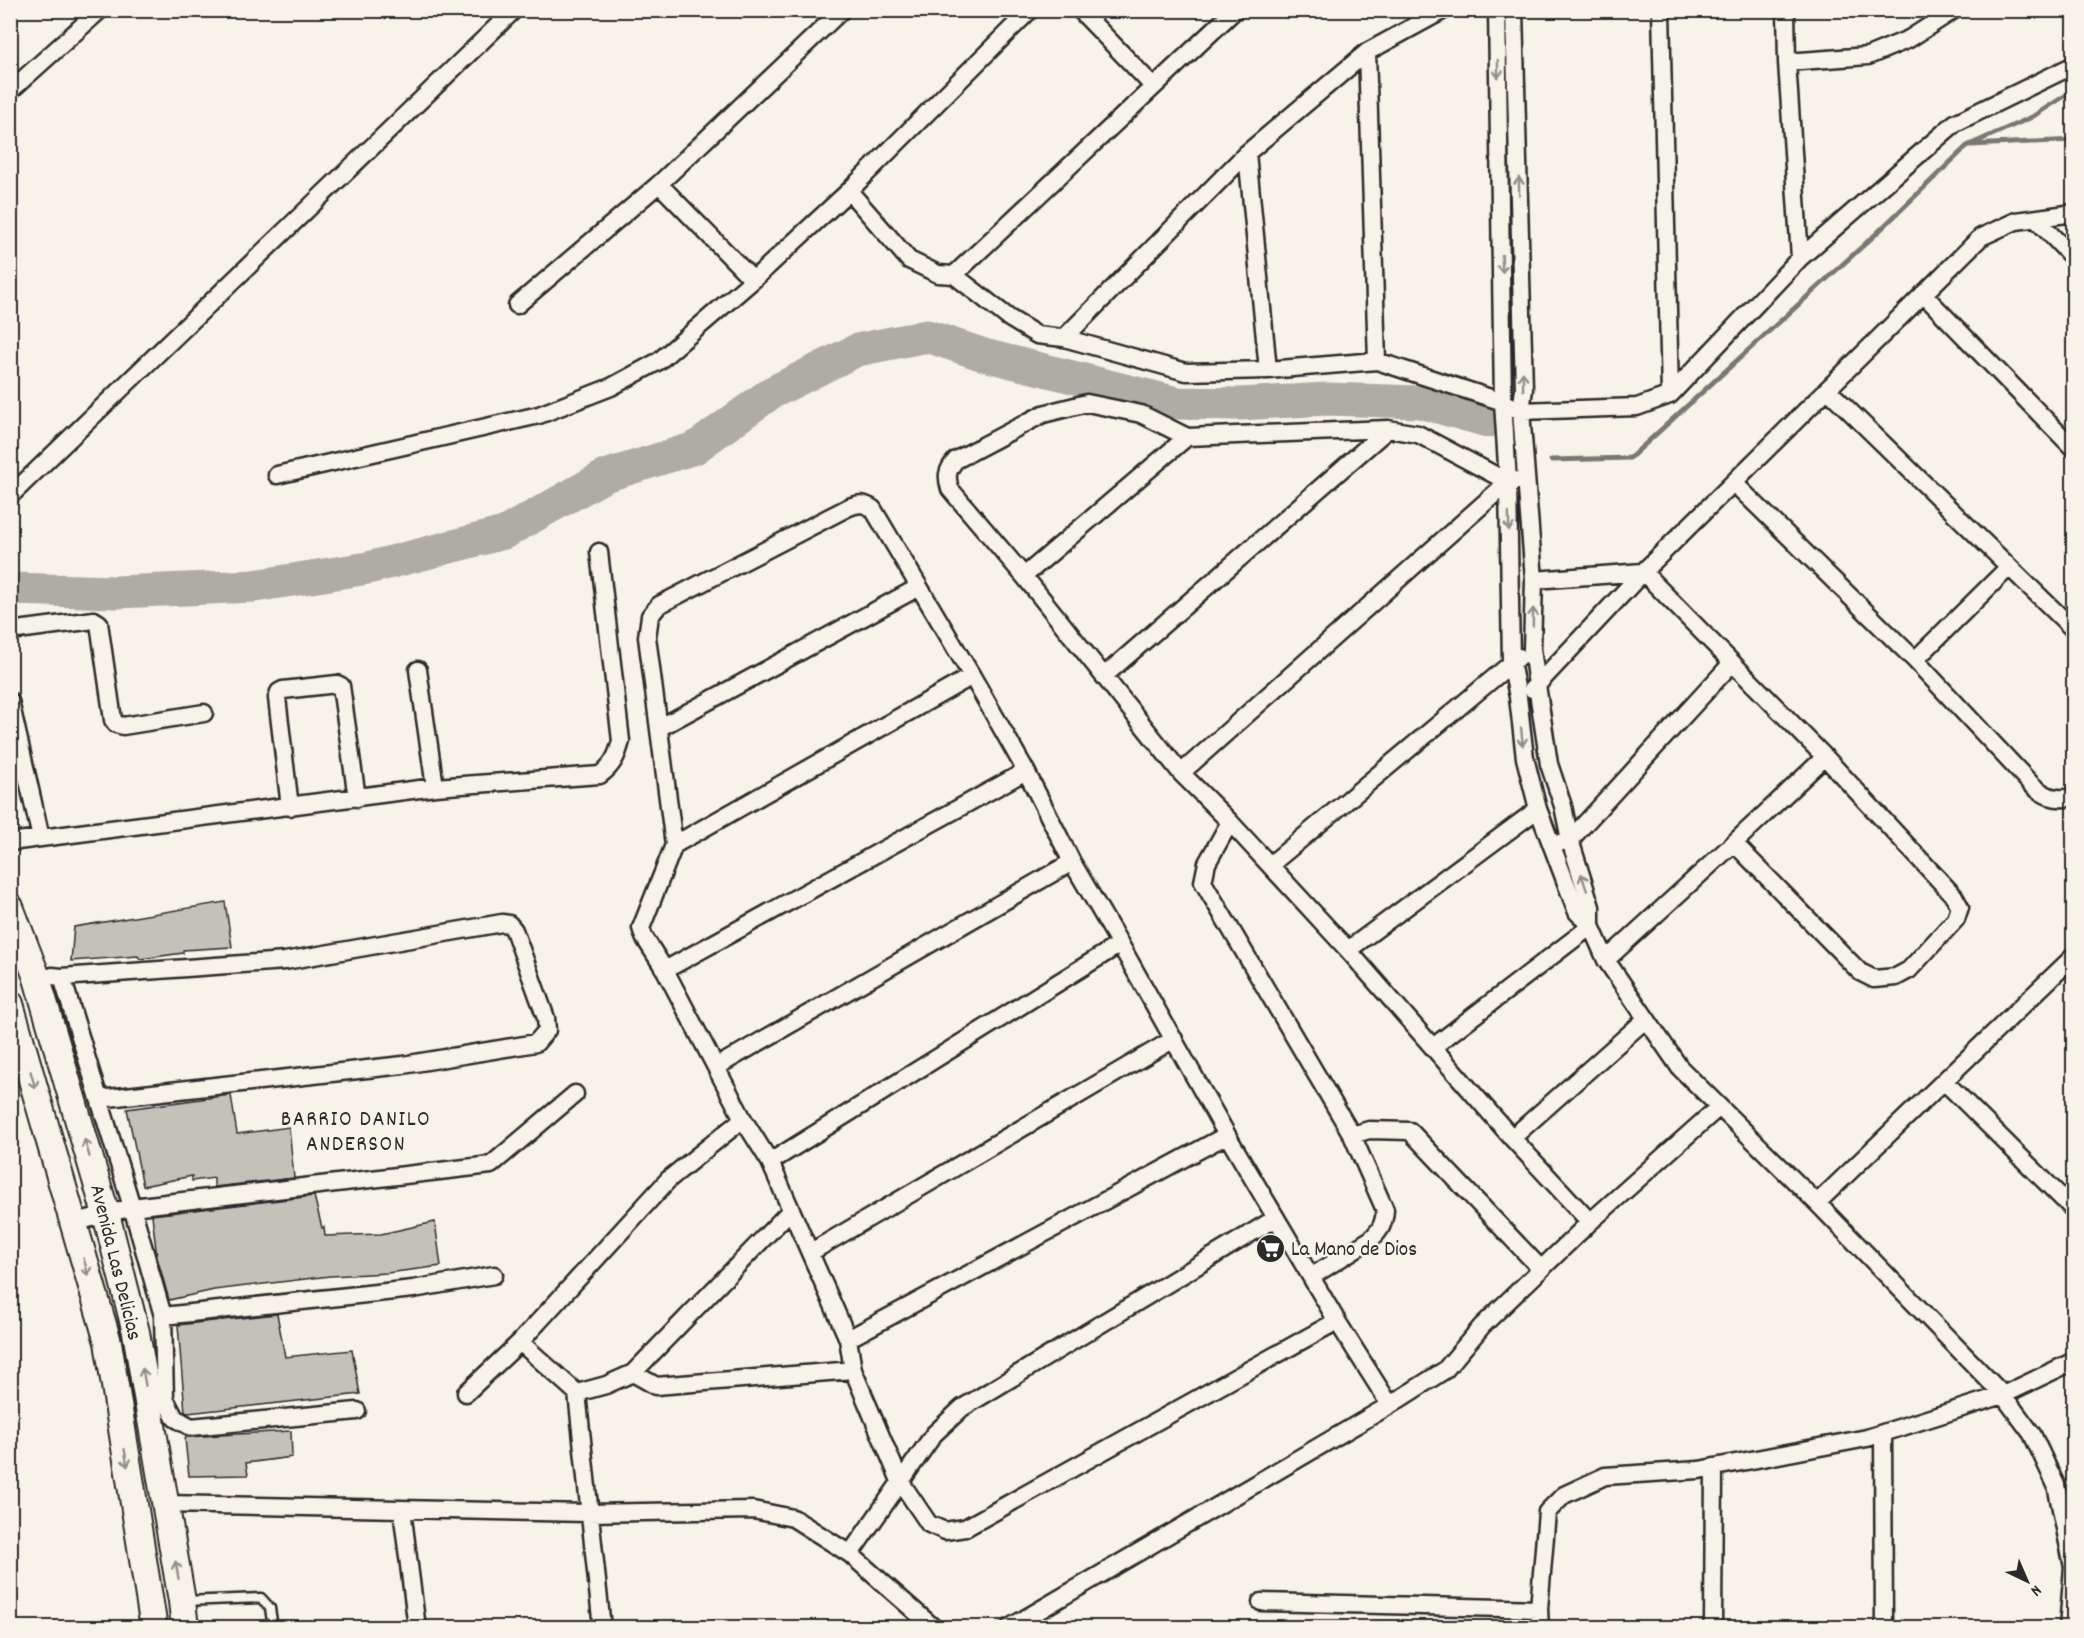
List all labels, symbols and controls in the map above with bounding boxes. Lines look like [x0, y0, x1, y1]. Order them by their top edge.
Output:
one-way arrow [1492, 58, 1504, 78]
one-way arrow [1513, 177, 1524, 197]
one-way arrow [1496, 253, 1508, 273]
one-way arrow [1518, 372, 1529, 392]
one-way arrow [1503, 511, 1515, 531]
one-way arrow [1527, 608, 1539, 628]
one-way arrow [1517, 726, 1528, 746]
one-way arrow [1578, 873, 1589, 892]
one-way arrow [27, 1070, 39, 1089]
district label: BARRIO DANILO ANDERSON [281, 1105, 431, 1161]
one-way arrow [81, 1139, 92, 1158]
street label: Avenida Las Delicias [80, 1182, 148, 1344]
supermarket icon: La Mano de Dios [1254, 1232, 1286, 1264]
place label: La Mano de Dios [1291, 1236, 1417, 1266]
one-way arrow [81, 1258, 92, 1277]
one-way arrow [138, 1368, 149, 1388]
one-way arrow [121, 1448, 132, 1467]
north arrow [1997, 1551, 2057, 1611]
one-way arrow [171, 1560, 182, 1580]
text: N [2025, 1579, 2047, 1601]

